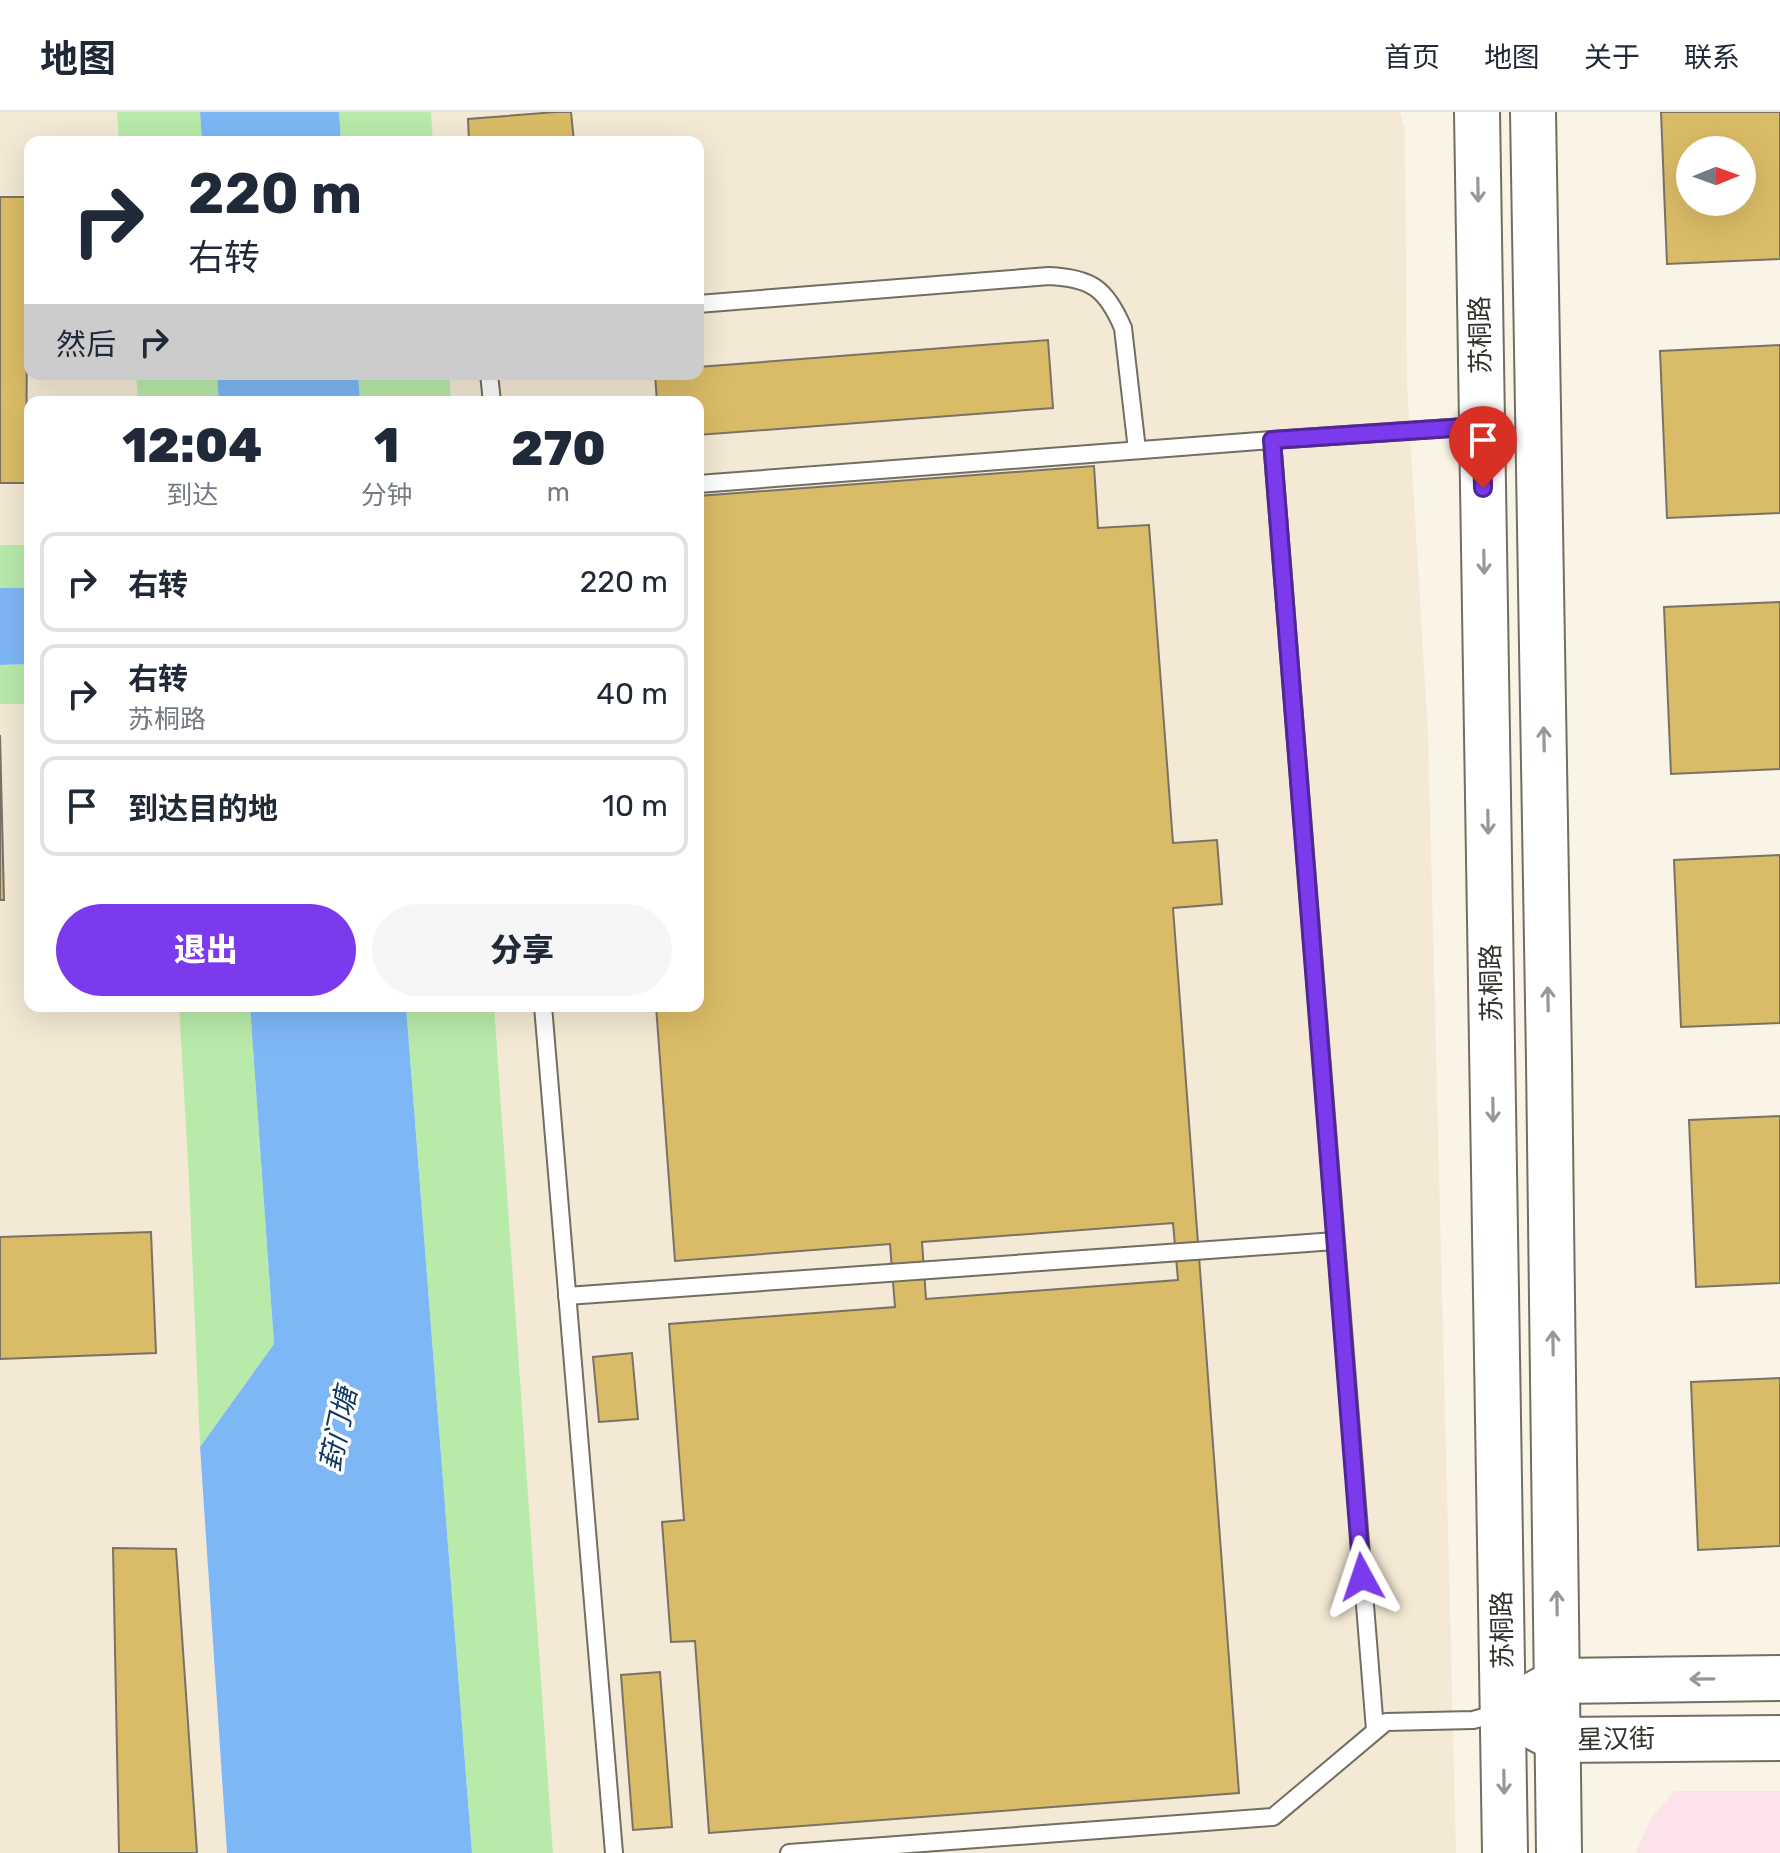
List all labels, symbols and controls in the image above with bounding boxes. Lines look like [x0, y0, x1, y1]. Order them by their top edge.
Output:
text: 地图 [40, 36, 116, 82]
text: 首页 [1384, 41, 1440, 74]
text: 地图 [1484, 41, 1540, 74]
text: 关于 [1584, 41, 1640, 74]
text: 联系 [1684, 41, 1740, 74]
north arrow [1676, 136, 1756, 216]
map controls [1676, 136, 1756, 216]
text: 220 m [188, 161, 362, 227]
icon: right [56, 168, 160, 272]
one-way arrow [1470, 176, 1486, 203]
text: 右转 [188, 236, 260, 279]
street label: 苏桐路 [1464, 296, 1497, 374]
icon: right [132, 320, 176, 364]
text: 然后 [56, 327, 116, 363]
pin [1449, 406, 1517, 488]
text: 12:04 [122, 417, 262, 474]
text: 1 [374, 417, 399, 474]
icon: arrive [1461, 418, 1505, 462]
text: 270 [511, 420, 606, 477]
text: m [547, 477, 570, 508]
text: 到达 [166, 480, 218, 511]
text: 分钟 [361, 480, 413, 511]
one-way arrow [1476, 548, 1492, 575]
icon: right [60, 560, 104, 604]
text: 220 m [580, 564, 668, 600]
text: 右转 [128, 567, 188, 603]
text: 右转 [128, 661, 188, 697]
icon: right [60, 672, 104, 716]
text: 40 m [596, 676, 668, 712]
text: 苏桐路 [128, 704, 206, 735]
one-way arrow [1536, 726, 1551, 753]
icon: arrive [60, 784, 104, 828]
text: 10 m [602, 788, 668, 824]
text: 到达目的地 [128, 791, 278, 827]
one-way arrow [1481, 808, 1496, 835]
button: 退出 [56, 904, 356, 996]
button: 分享 [372, 904, 672, 996]
street label: 苏桐路 [1475, 944, 1508, 1022]
one-way arrow [1540, 986, 1556, 1013]
one-way arrow [1485, 1096, 1501, 1123]
one-way arrow [1545, 1330, 1561, 1357]
water label: 葑门塘 [314, 1381, 364, 1474]
position arrow [1320, 1535, 1404, 1619]
one-way arrow [1549, 1590, 1565, 1617]
street label: 苏桐路 [1486, 1591, 1519, 1669]
one-way arrow [1689, 1671, 1716, 1687]
street label: 星汉街 [1577, 1723, 1655, 1756]
one-way arrow [1496, 1768, 1512, 1795]

